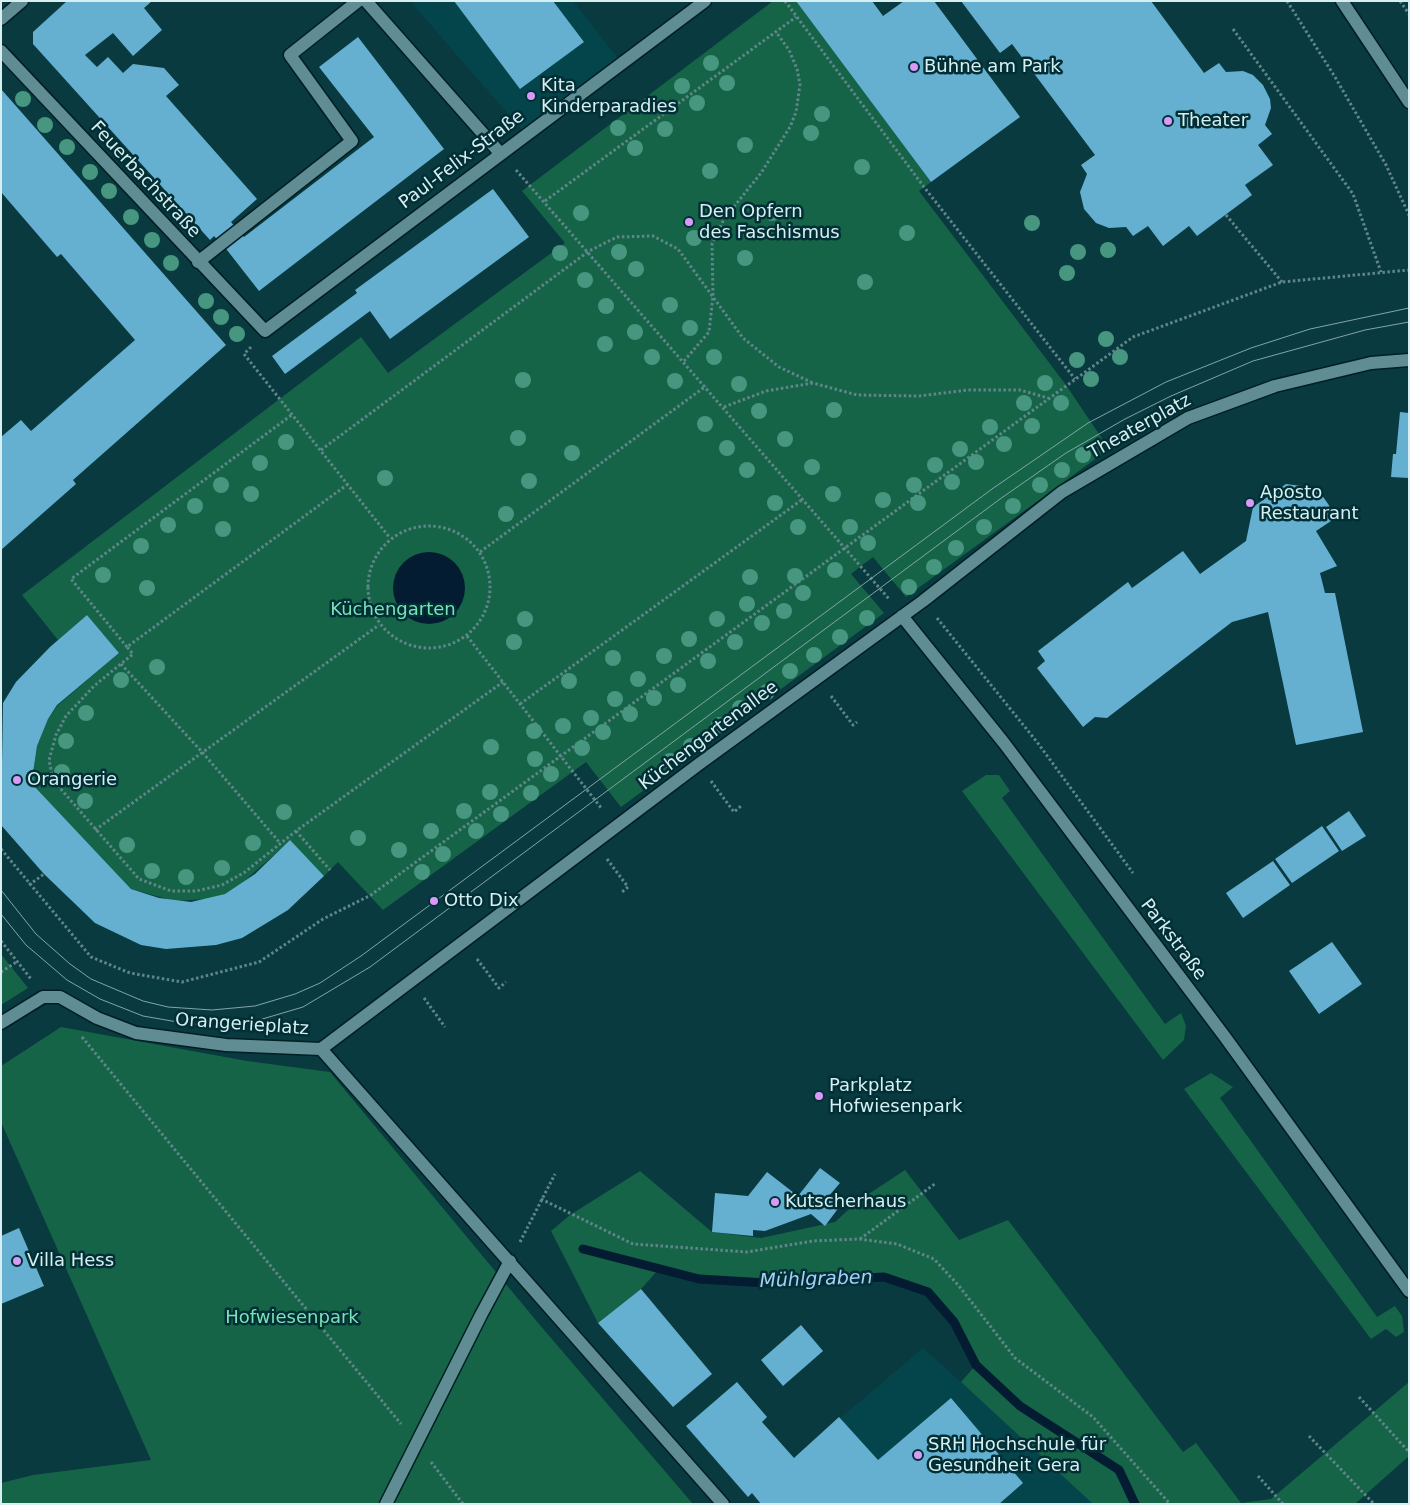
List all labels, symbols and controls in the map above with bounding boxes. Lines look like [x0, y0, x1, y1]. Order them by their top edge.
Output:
place label: Bühne am Park [924, 56, 1061, 78]
marker: Bühne am Park [908, 61, 920, 73]
place label: Kita Kinderparadies [541, 75, 677, 118]
marker: Kita Kinderparadies [525, 90, 537, 102]
street label: Paul-Felix-Straße [395, 106, 529, 214]
place label: Theater [1178, 110, 1248, 132]
marker: Theater [1162, 115, 1174, 127]
street label: Feuerbachstraße [85, 117, 205, 243]
place label: Den Opfern des Faschismus [699, 201, 840, 243]
marker: Den Opfern des Faschismus [683, 216, 695, 228]
street label: Theaterplatz [1085, 390, 1195, 464]
place label: Aposto Restaurant [1260, 482, 1359, 524]
marker: Aposto Restaurant [1244, 497, 1256, 509]
park label: Küchengarten [330, 599, 456, 621]
street label: Küchengartenallee [635, 677, 783, 795]
place label: Orangerie [27, 769, 117, 791]
marker: Orangerie [11, 774, 23, 786]
place label: Otto Dix [444, 890, 519, 912]
marker: Otto Dix [428, 895, 440, 907]
street label: Parkstraße [1135, 895, 1211, 985]
street label: Orangerieplatz [174, 1010, 310, 1040]
place label: Parkplatz Hofwiesenpark [829, 1075, 963, 1118]
marker: Parkplatz Hofwiesenpark [813, 1090, 825, 1102]
place label: Kutscherhaus [785, 1191, 906, 1213]
marker: Kutscherhaus [769, 1196, 781, 1208]
place label: Villa Hess [27, 1250, 114, 1272]
marker: Villa Hess [11, 1255, 23, 1267]
water label: Mühlgraben [759, 1267, 873, 1293]
park label: Hofwiesenpark [225, 1307, 359, 1329]
place label: SRH Hochschule für Gesundheit Gera [928, 1434, 1106, 1476]
marker: SRH Hochschule für Gesundheit Gera [912, 1449, 924, 1461]

